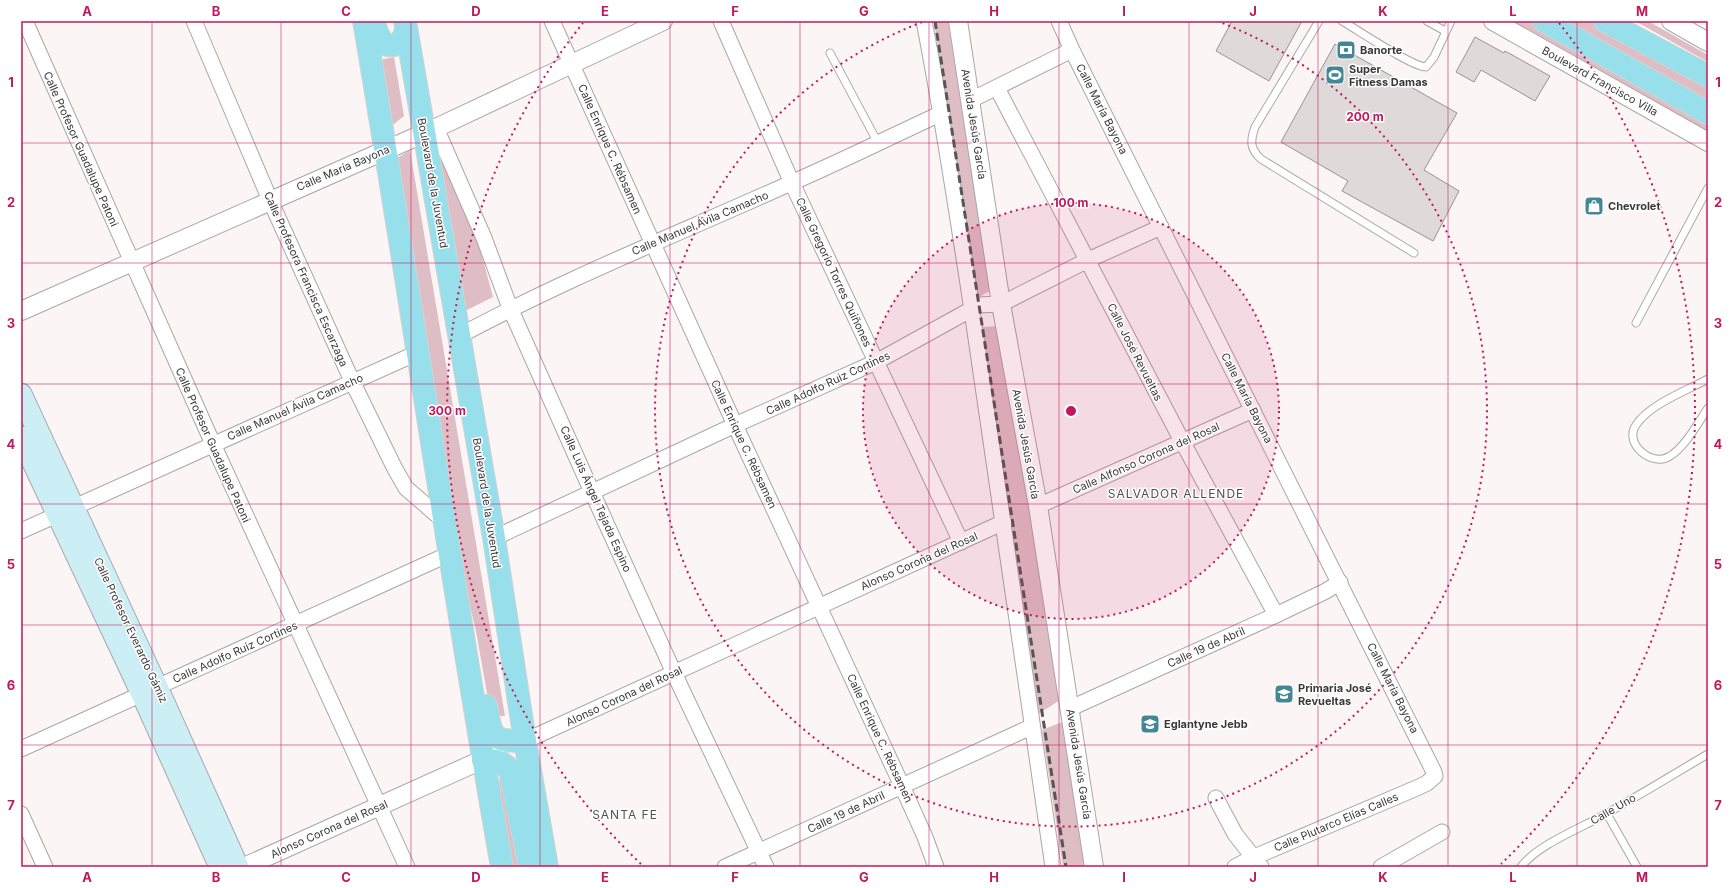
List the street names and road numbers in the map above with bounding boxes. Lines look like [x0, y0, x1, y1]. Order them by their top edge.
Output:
street label: Boulevard Francisco Villa [1539, 43, 1661, 119]
street label: Calle María Bayona [1073, 61, 1131, 157]
street label: Avenida Jesús García [958, 68, 990, 180]
street label: Calle Profesor Guadalupe Patoni [40, 69, 122, 229]
street label: Calle Enrique C. Rébsamen [575, 82, 645, 216]
street label: Boulevard de la Juventud [415, 117, 451, 249]
street label: Calle María Bayona [294, 142, 392, 194]
street label: Calle Manuel Ávila Camacho [629, 188, 771, 258]
street label: Calle Profesora Francisca Escarzaga [261, 189, 351, 369]
street label: Calle Gregorio Torres Quiñones [793, 195, 875, 349]
street label: Calle José Revueltas [1104, 301, 1166, 403]
street label: Calle Adolfo Ruiz Cortines [764, 348, 892, 418]
street label: Calle María Bayona [1218, 350, 1276, 446]
street label: Calle Profesor Guadalupe Patoni [172, 365, 254, 525]
street label: Calle Manuel Ávila Camacho [225, 370, 366, 443]
street label: Calle Enrique C. Rébsamen [708, 377, 780, 511]
street label: Avenida Jesús García [1009, 388, 1043, 500]
street label: Calle Alfonso Corona del Rosal [1070, 419, 1222, 497]
street label: Calle Luis Ángel Tejada Espino [557, 424, 635, 575]
street label: Boulevard de la Juventud [470, 437, 504, 569]
street label: Alonso Corona del Rosal [858, 529, 980, 593]
street label: Calle Profesor Everardo Gámiz [91, 555, 171, 705]
street label: Calle Adolfo Ruiz Cortines [170, 618, 300, 686]
street label: Calle 19 de Abril [1165, 624, 1247, 670]
street label: Calle María Bayona [1364, 640, 1422, 736]
street label: Alonso Corona del Rosal [564, 663, 684, 729]
street label: Calle Enrique C. Rébsamen [844, 671, 916, 805]
street label: Avenida Jesús García [1063, 708, 1095, 820]
street label: Calle 19 de Abril [805, 788, 887, 836]
street label: Calle Plutarco Elías Calles [1272, 789, 1400, 855]
street label: Calle Uno [1588, 790, 1639, 828]
street label: Alonso Corona del Rosal [268, 797, 390, 861]

